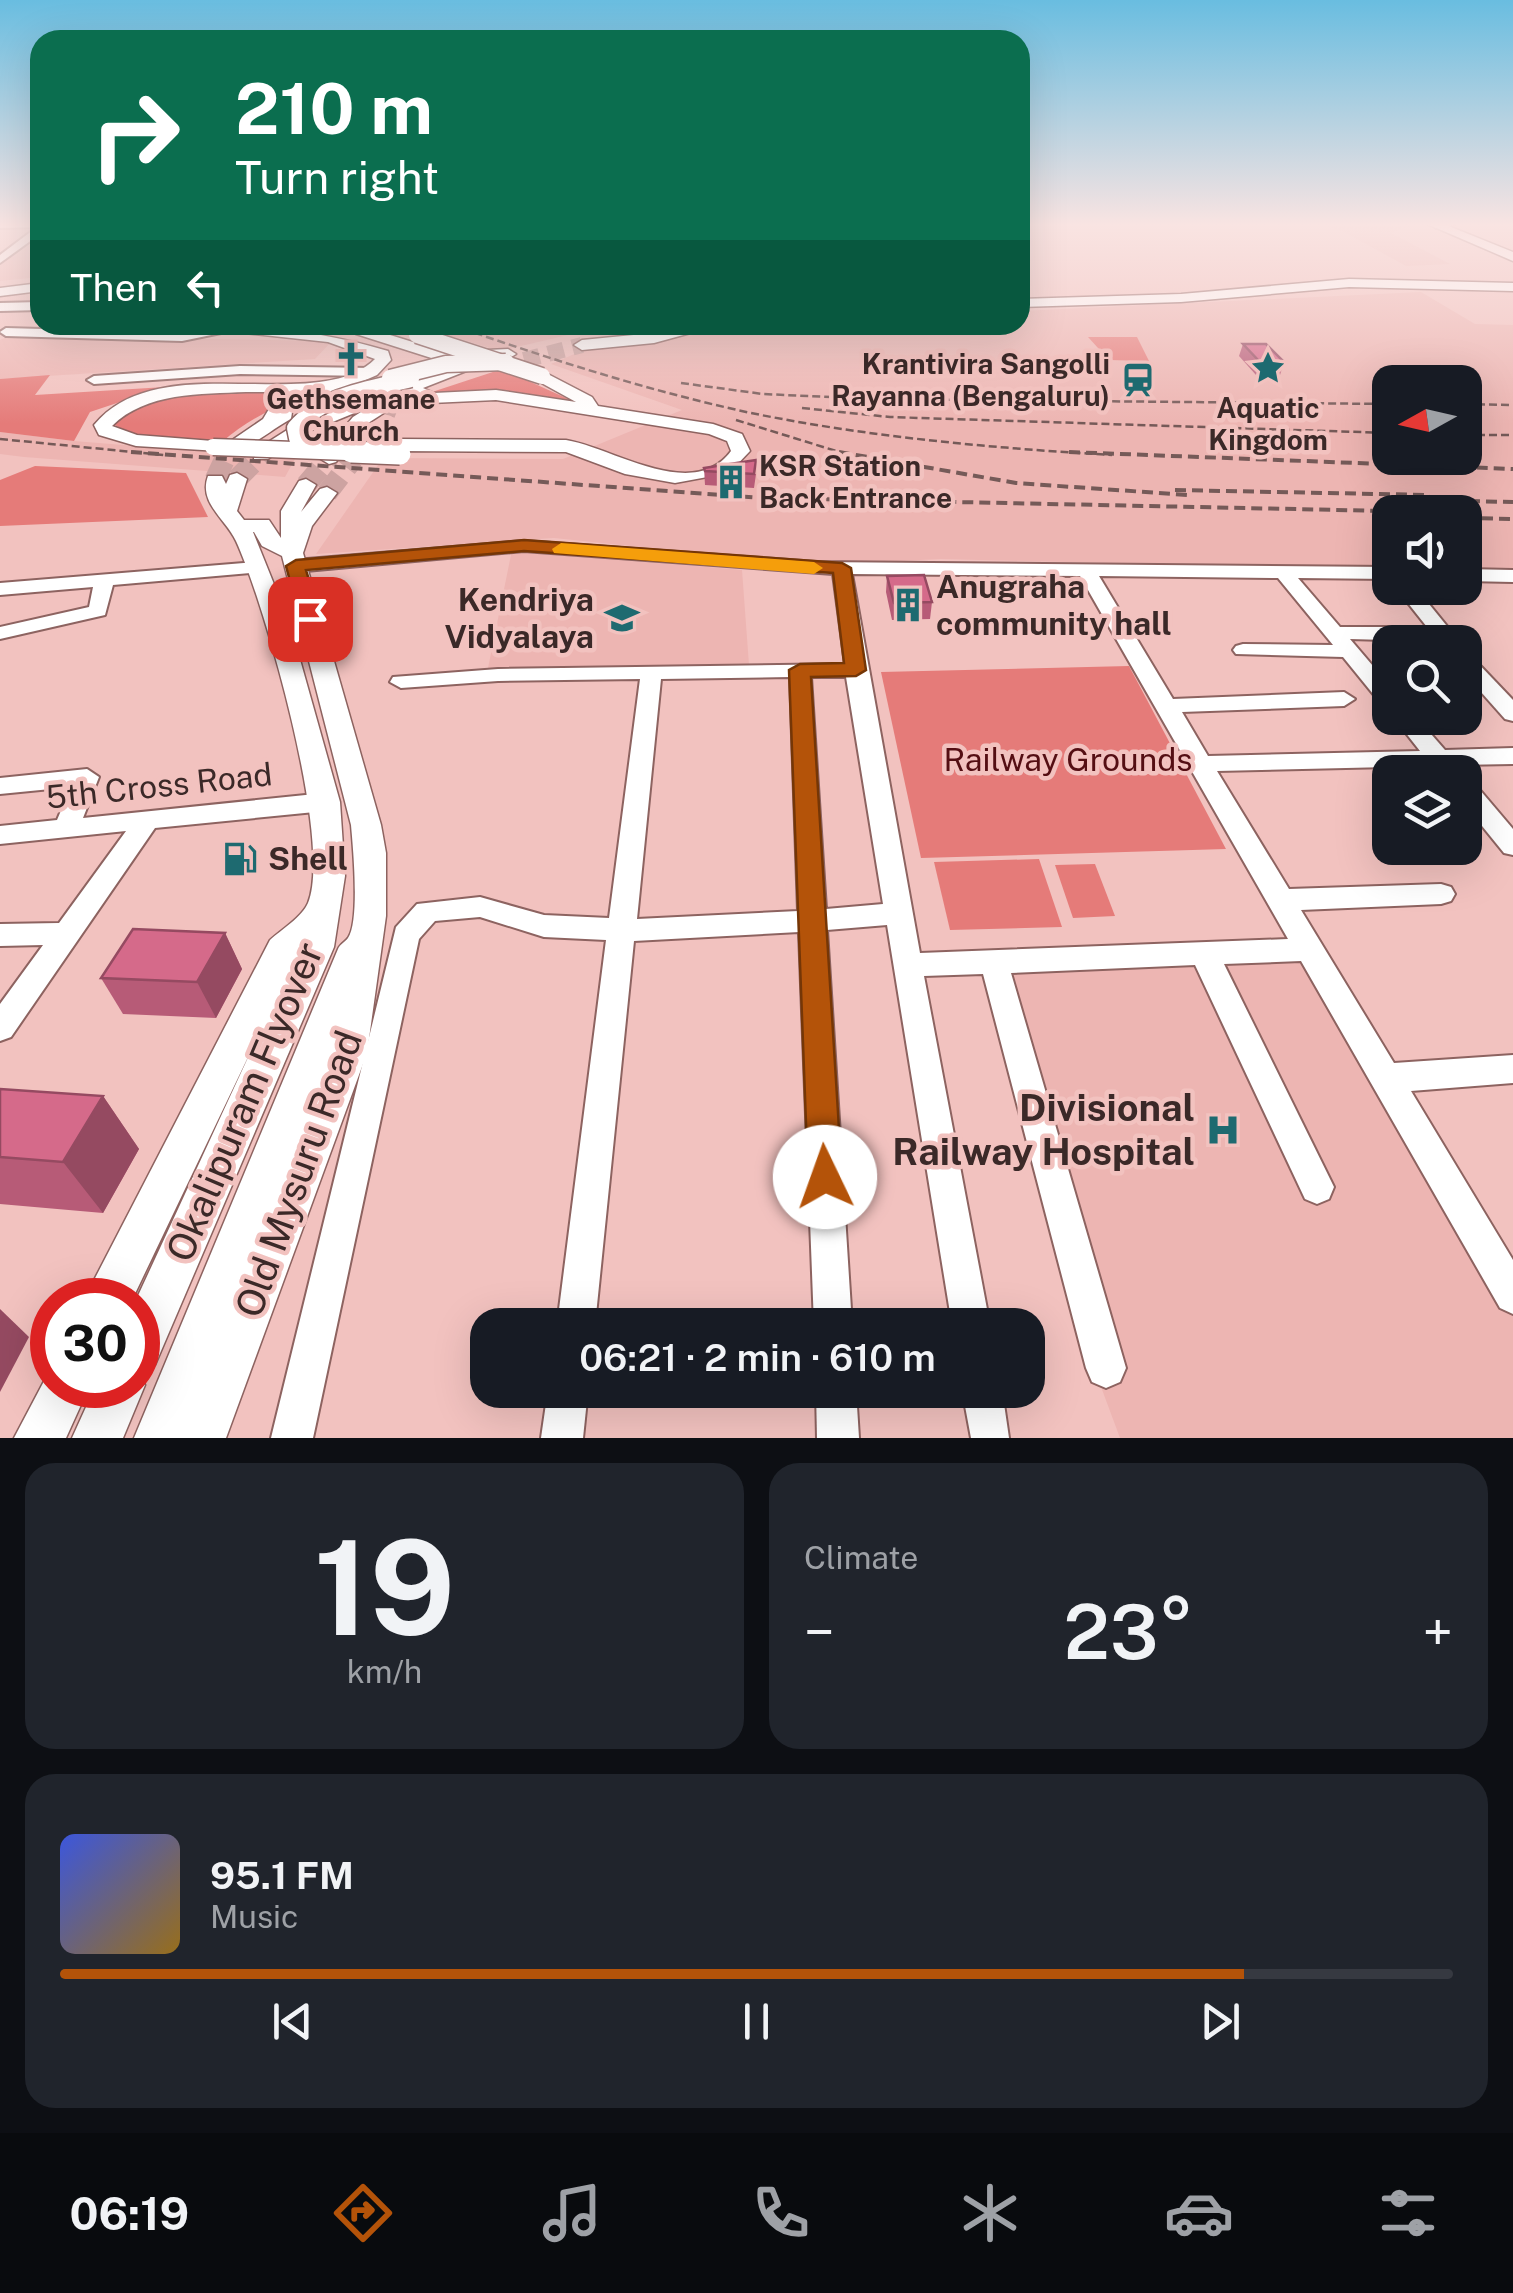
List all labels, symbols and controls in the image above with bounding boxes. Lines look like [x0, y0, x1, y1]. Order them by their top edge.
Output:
text: 210 m [235, 67, 433, 150]
icon: right [70, 70, 200, 200]
text: Turn right [235, 151, 439, 204]
icon: left [178, 260, 233, 315]
text: Then [70, 265, 158, 310]
church icon: Gethsemane Church [332, 340, 370, 378]
place label: Krantivira Sangolli Rayanna (Bengaluru) [831, 347, 1110, 412]
place icon: Aquatic Kingdom [1249, 349, 1287, 387]
station icon: Krantivira Sangolli Rayanna (Bengaluru) [1119, 361, 1157, 399]
north arrow [1372, 365, 1482, 475]
map controls [1372, 365, 1482, 865]
place label: Gethsemane Church [266, 382, 436, 447]
place label: Aquatic Kingdom [1208, 391, 1328, 456]
place label: KSR Station Back Entrance [759, 449, 952, 514]
building icon: KSR Station Back Entrance [712, 463, 750, 501]
button: sound [1372, 495, 1482, 605]
place label: Anugraha community hall [936, 568, 1172, 642]
pin [268, 577, 353, 662]
place label: Kendriya Vidyalaya [444, 581, 594, 655]
building icon: Anugraha community hall [889, 586, 927, 624]
icon: arrive [283, 592, 338, 647]
school or university icon: Kendriya Vidyalaya [603, 599, 641, 637]
button: search [1372, 625, 1482, 735]
park label: Railway Grounds [943, 741, 1193, 778]
street label: 5th Cross Road [44, 755, 274, 816]
button: layers [1372, 755, 1482, 865]
fuel station icon: Shell [221, 840, 259, 878]
place label: Shell [268, 840, 348, 877]
street label: Okalipuram Flyover [157, 936, 332, 1268]
street label: Old Mysuru Road [226, 1025, 371, 1323]
place label: Divisional Railway Hospital [892, 1085, 1195, 1174]
hospital icon: Divisional Railway Hospital [1204, 1111, 1242, 1149]
position arrow [773, 1125, 877, 1229]
speed limit sign: 30 [30, 1278, 160, 1408]
text: 06:21 · 2 min · 610 m [579, 1335, 936, 1380]
text: 19 [314, 1512, 455, 1664]
text: Climate [804, 1539, 918, 1576]
text: 23° [1063, 1588, 1194, 1676]
text: − [804, 1600, 835, 1664]
text: + [1422, 1600, 1453, 1664]
text: km/h [347, 1653, 422, 1690]
text: 95.1 FM [210, 1853, 354, 1898]
text: Music [210, 1898, 298, 1935]
icon: previous [265, 1994, 320, 2049]
icon: pause [729, 1994, 784, 2049]
icon: next [1193, 1994, 1248, 2049]
icon: directions [328, 2178, 398, 2248]
icon: music [537, 2178, 607, 2248]
icon: phone [746, 2178, 816, 2248]
icon: climate [955, 2178, 1025, 2248]
icon: car [1164, 2178, 1234, 2248]
icon: filters [1373, 2178, 1443, 2248]
text: 06:19 [70, 2187, 189, 2240]

